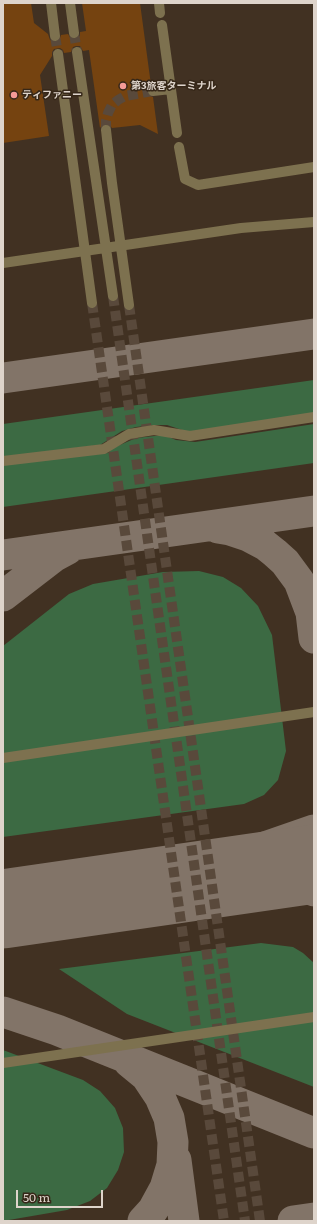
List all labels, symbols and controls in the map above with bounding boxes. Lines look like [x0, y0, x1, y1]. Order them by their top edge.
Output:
place label: 第3旅客ターミナル [131, 80, 217, 92]
marker: 第3旅客ターミナル [118, 81, 128, 91]
place label: ティファニー [22, 89, 82, 101]
marker: ティファニー [9, 90, 19, 100]
scale bar [18, 1182, 105, 1208]
text: 50 m [23, 1188, 50, 1206]

